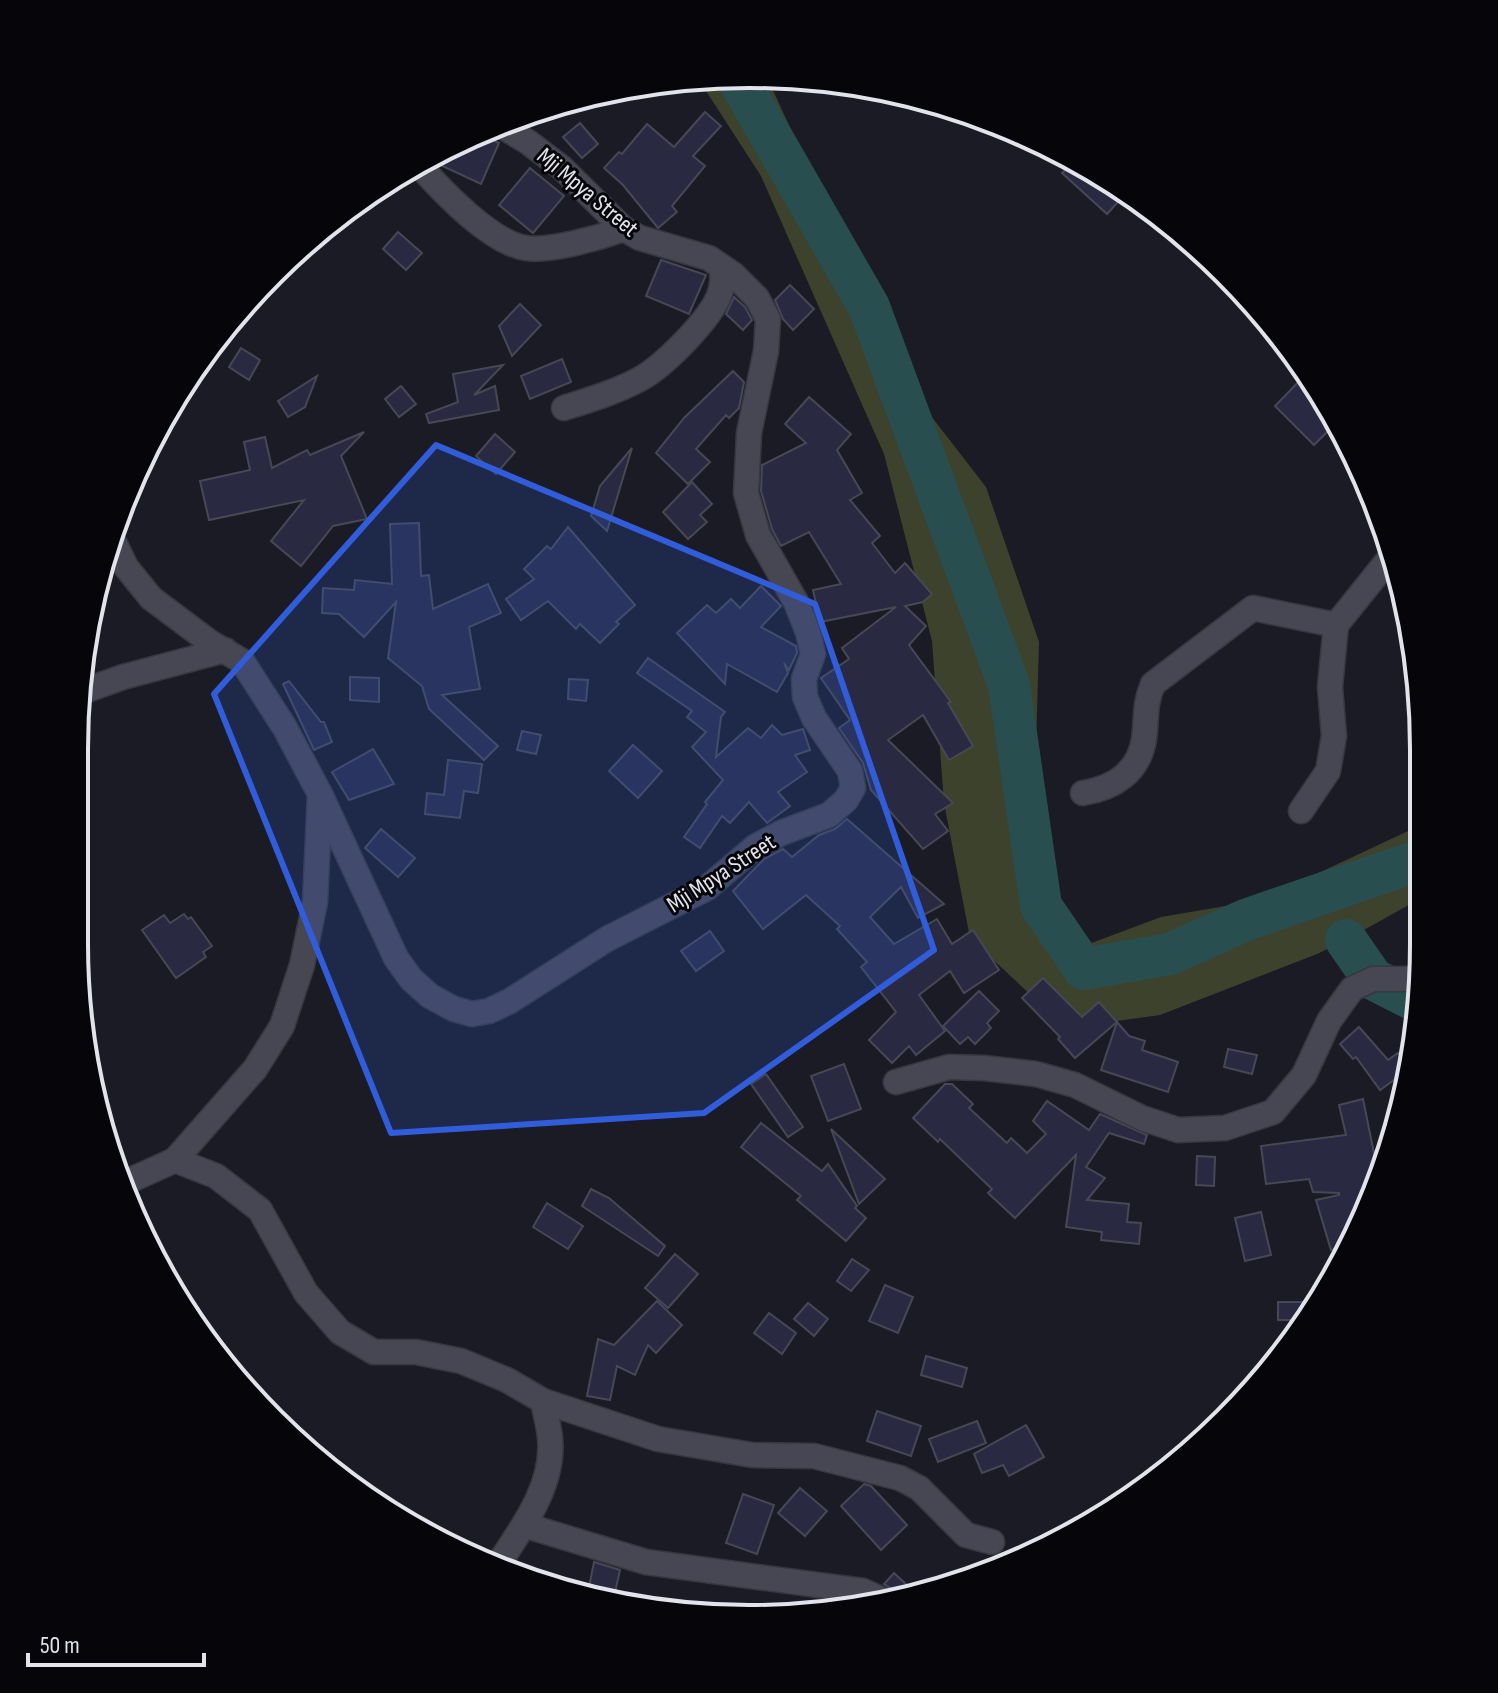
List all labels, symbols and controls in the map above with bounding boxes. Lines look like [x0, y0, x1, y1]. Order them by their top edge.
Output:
street label: Mji Mpya Street [531, 142, 644, 243]
street label: Mji Mpya Street [662, 828, 781, 919]
scale bar [28, 1617, 204, 1667]
text: 50 m [40, 1631, 80, 1660]

